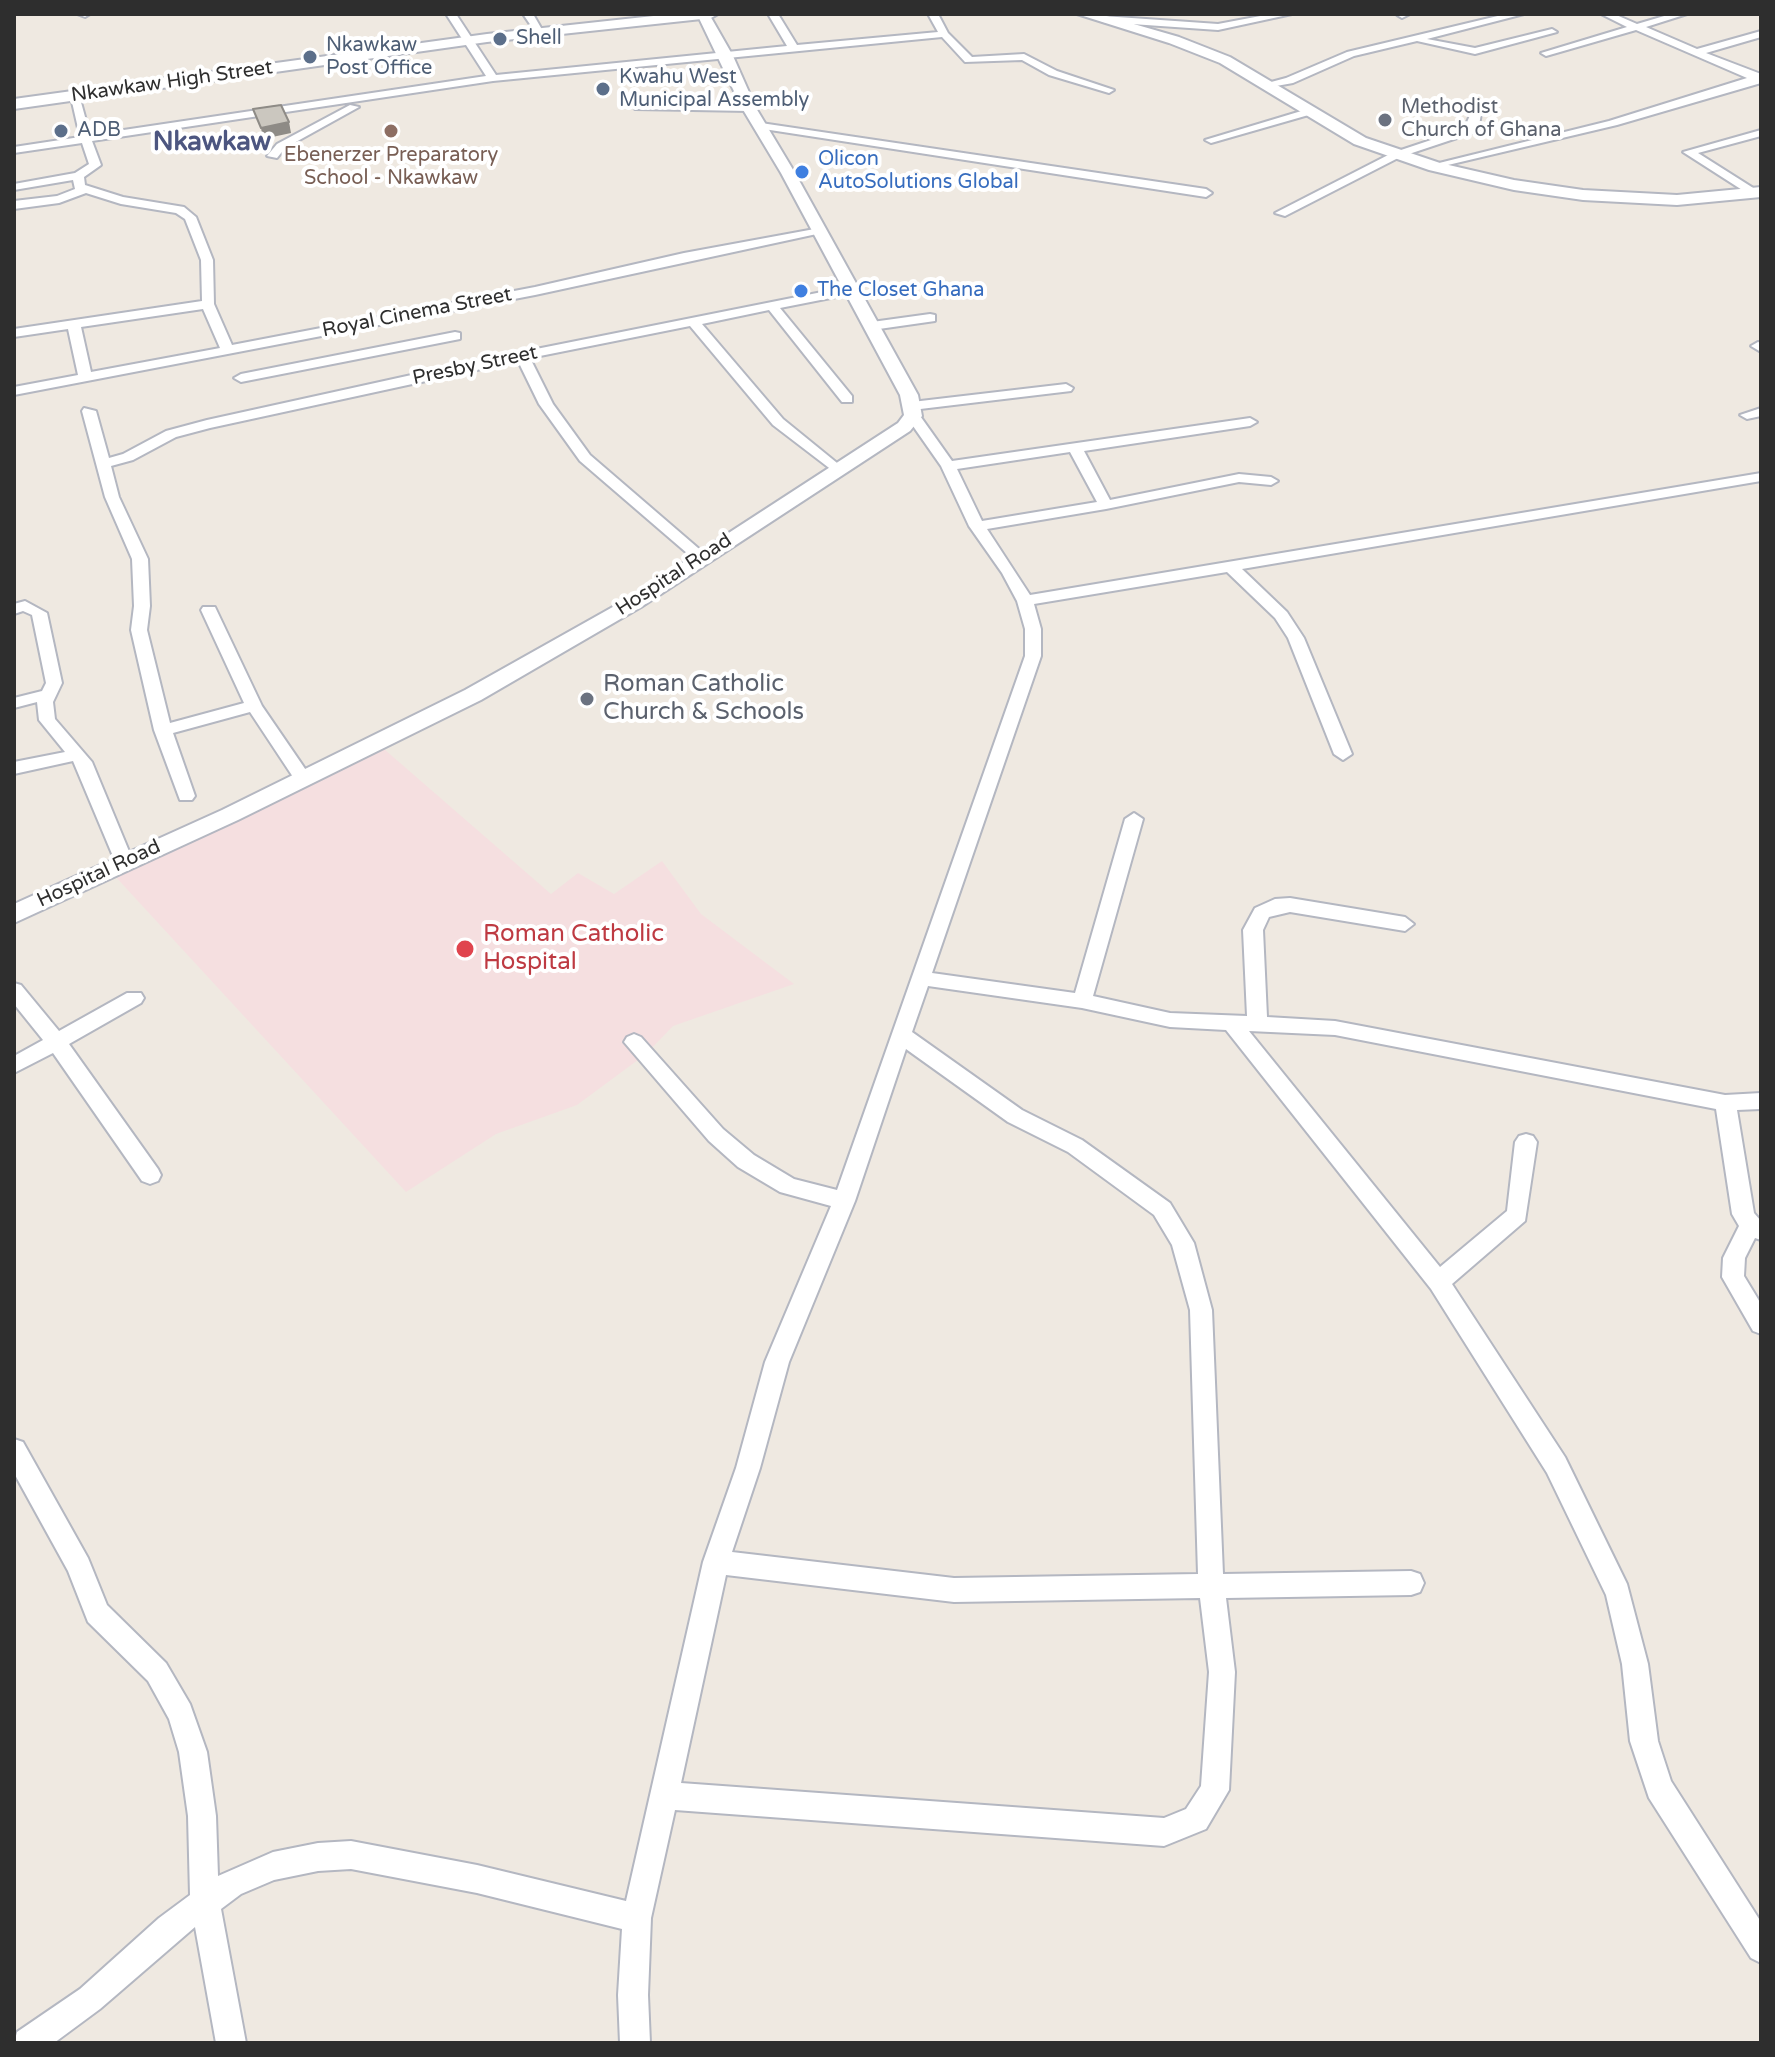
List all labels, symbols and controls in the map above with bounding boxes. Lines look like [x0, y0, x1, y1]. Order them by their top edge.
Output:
place label: Shell [516, 27, 562, 51]
marker: Shell [491, 30, 509, 48]
place label: Nkawkaw Post Office [326, 34, 432, 81]
marker: Nkawkaw Post Office [301, 48, 319, 66]
street label: Nkawkaw High Street [70, 56, 274, 108]
place label: Kwahu West Municipal Assembly [619, 66, 809, 113]
marker: Kwahu West Municipal Assembly [594, 80, 612, 98]
place label: Methodist Church of Ghana [1401, 96, 1561, 143]
marker: Methodist Church of Ghana [1376, 111, 1394, 129]
place label: ADB [77, 119, 121, 143]
marker: ADB [52, 122, 70, 140]
marker: Ebenerzer Preparatory School - Nkawkaw [382, 122, 400, 140]
district label: Nkawkaw [153, 127, 271, 159]
place label: Ebenerzer Preparatory School - Nkawkaw [284, 144, 498, 191]
place label: Olicon AutoSolutions Global [818, 148, 1019, 195]
marker: Olicon AutoSolutions Global [793, 163, 811, 181]
place label: The Closet Ghana [817, 279, 985, 303]
marker: The Closet Ghana [792, 282, 810, 300]
street label: Royal Cinema Street [320, 283, 514, 343]
street label: Presby Street [410, 341, 540, 391]
street label: Hospital Road [611, 529, 737, 621]
place label: Roman Catholic Church & Schools [603, 671, 804, 727]
marker: Roman Catholic Church & Schools [578, 690, 596, 708]
street label: Hospital Road [33, 835, 165, 913]
place label: Roman Catholic Hospital [483, 921, 664, 977]
marker: Roman Catholic Hospital [454, 938, 476, 960]

